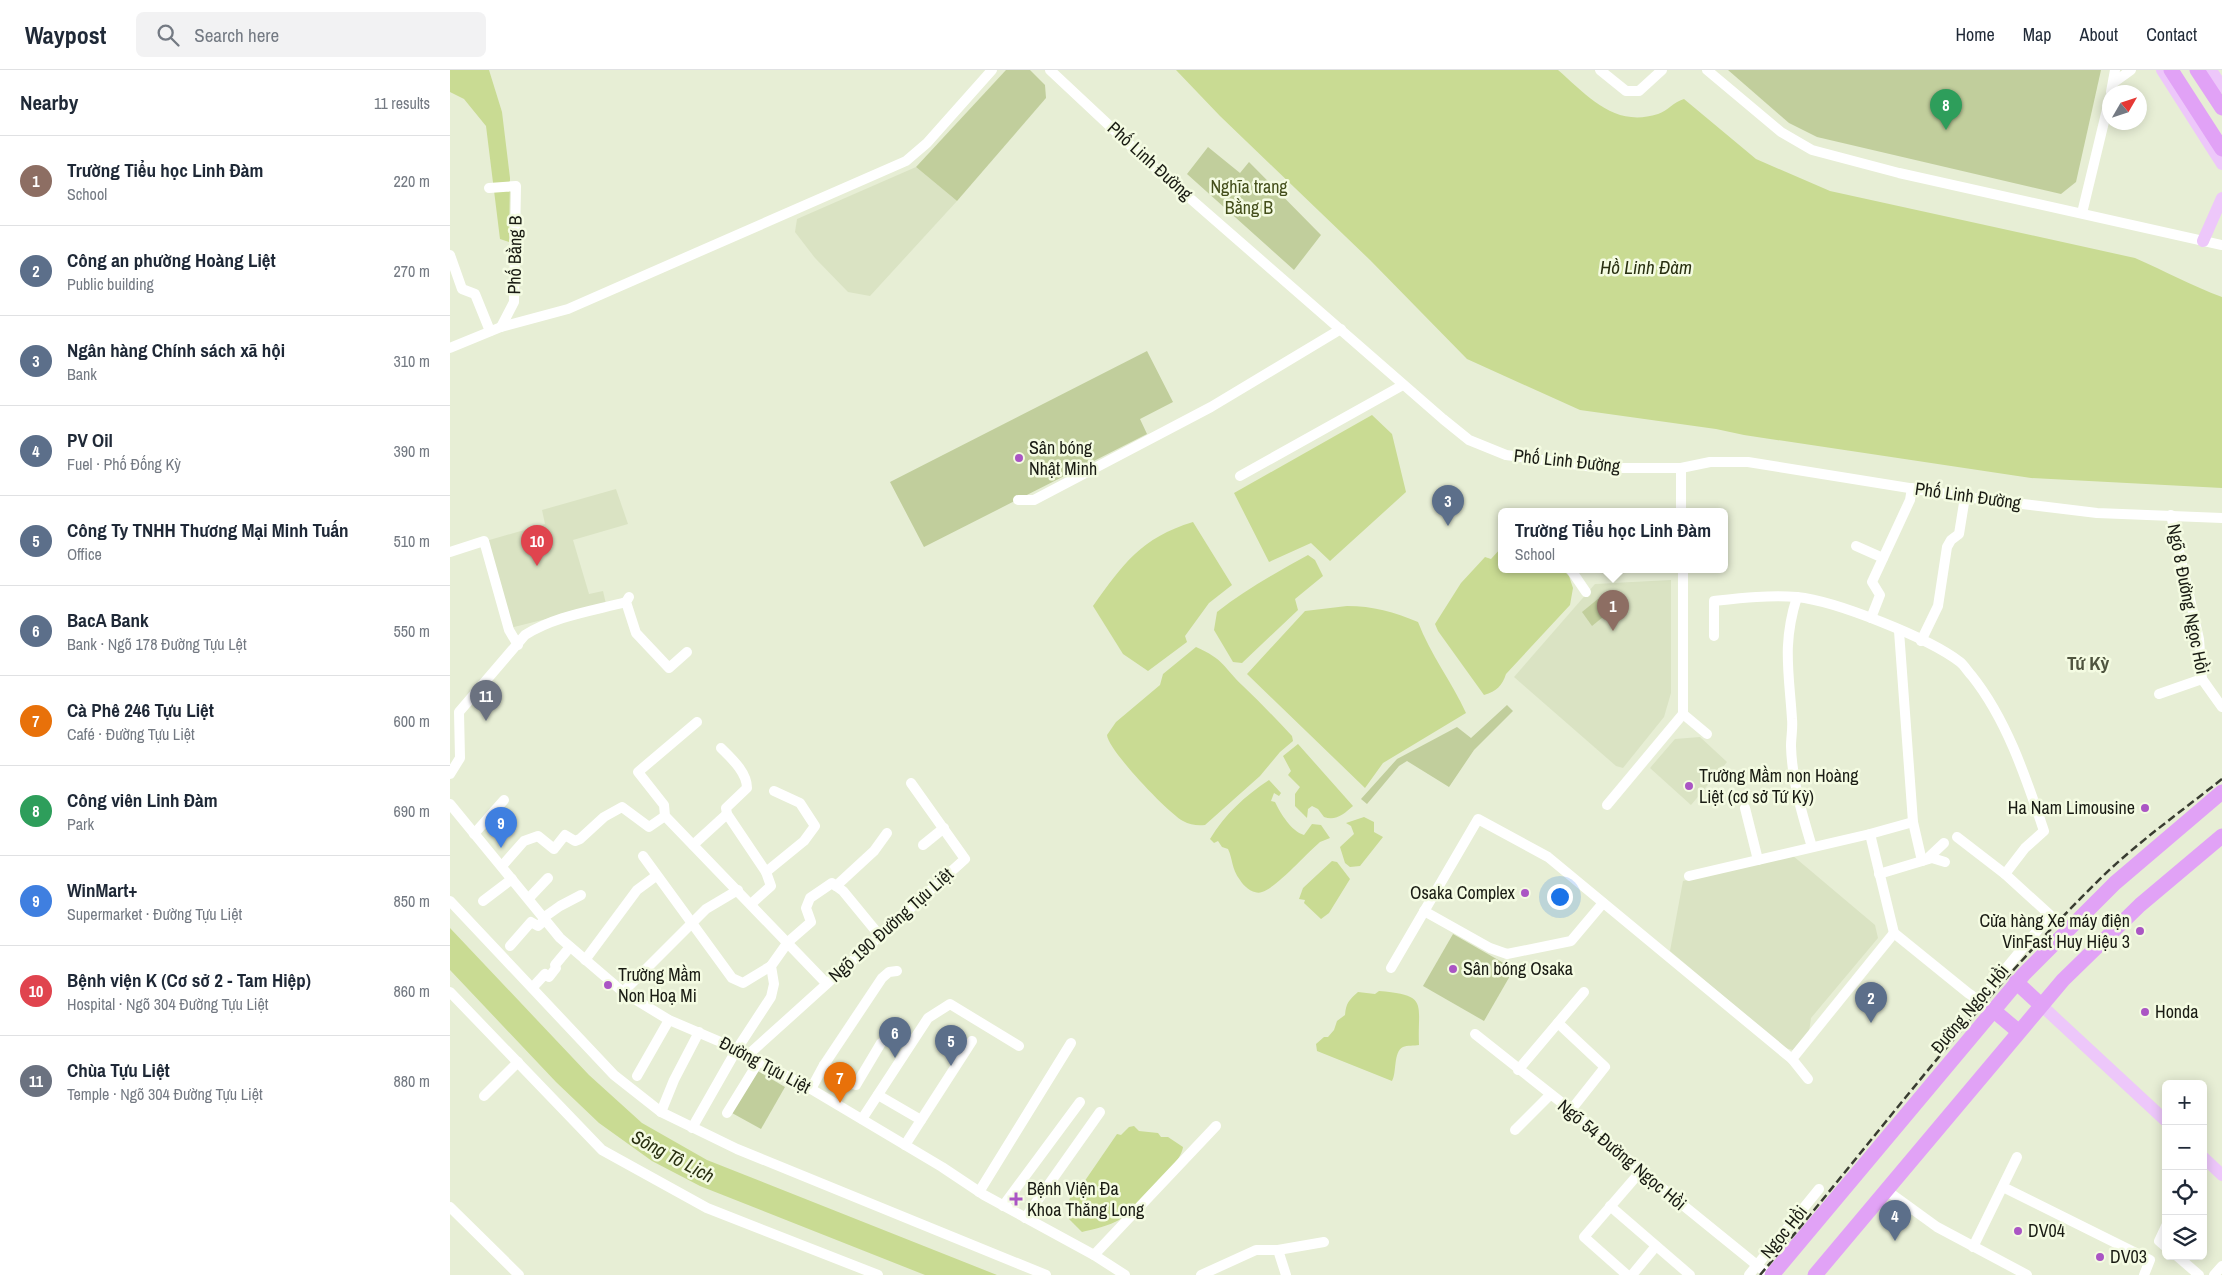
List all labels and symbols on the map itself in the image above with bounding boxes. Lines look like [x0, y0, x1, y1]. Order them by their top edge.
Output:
north arrow [2102, 85, 2147, 130]
pin: 8 [1930, 89, 1962, 130]
street label: Phố Linh Đường [1102, 116, 1199, 206]
park label: Nghĩa trang Bằng B [1210, 174, 1288, 220]
street label: Phố Bằng B [501, 215, 528, 295]
water label: Hồ Linh Đàm [1600, 254, 1692, 280]
place label: Sân bóng Nhật Minh [1029, 435, 1097, 481]
street label: Phố Linh Đường [1513, 442, 1622, 479]
marker: Sân bóng Nhật Minh [1013, 452, 1025, 464]
street label: Phố Linh Đường [1914, 476, 2023, 515]
pin: 3 [1432, 485, 1464, 526]
street label: Ngõ 8 Đường Ngọc Hồi [2162, 522, 2215, 676]
pin: 10 [521, 525, 553, 566]
pin: 1 [1597, 590, 1629, 631]
district label: Tứ Kỳ [2067, 650, 2109, 676]
pin: 11 [470, 680, 502, 721]
place label: Trường Mầm non Hoàng Liệt (cơ sở Tứ Kỳ) [1699, 763, 1859, 809]
marker: Trường Mầm non Hoàng Liệt (cơ sở Tứ Kỳ) [1683, 780, 1695, 792]
place label: Ha Nam Limousine [2008, 795, 2135, 820]
marker: Ha Nam Limousine [2139, 802, 2151, 814]
pin: 9 [485, 807, 517, 848]
street label: Ngõ 190 Đường Tựu Liệt [823, 862, 959, 988]
place label: Osaka Complex [1410, 880, 1516, 905]
your location [1547, 884, 1573, 910]
marker: Osaka Complex [1519, 887, 1531, 899]
place label: Cửa hàng Xe máy điện VinFast Huy Hiệu 3 [1979, 908, 2130, 954]
marker: Cửa hàng Xe máy điện VinFast Huy Hiệu 3 [2134, 925, 2146, 937]
place label: Sân bóng Osaka [1463, 956, 1573, 981]
street label: Đường Ngọc Hồi [1925, 959, 2014, 1059]
place label: Trường Mầm Non Hoạ Mi [618, 962, 701, 1008]
marker: Sân bóng Osaka [1447, 963, 1459, 975]
marker: Trường Mầm Non Hoạ Mi [602, 979, 614, 991]
pin: 2 [1855, 982, 1887, 1023]
place label: Honda [2155, 999, 2199, 1024]
marker: Honda [2139, 1006, 2151, 1018]
pin: 6 [879, 1017, 911, 1058]
pin: 5 [935, 1025, 967, 1066]
street label: Đường Tựu Liệt [715, 1030, 815, 1099]
pin: 7 [824, 1062, 856, 1103]
street label: Ngõ 54 Đường Ngọc Hồi [1553, 1093, 1692, 1216]
water label: Sông Tô Lịch [627, 1123, 719, 1189]
place label: Bệnh Viện Đa Khoa Thăng Long [1027, 1176, 1145, 1222]
marker: Bệnh Viện Đa Khoa Thăng Long [1009, 1192, 1023, 1206]
street label: Ngọc Hồi [1755, 1200, 1813, 1263]
pin: 4 [1879, 1200, 1911, 1241]
place label: DV04 [2028, 1218, 2065, 1243]
marker: DV04 [2012, 1225, 2024, 1237]
place label: DV03 [2110, 1244, 2147, 1269]
marker: DV03 [2094, 1251, 2106, 1263]

